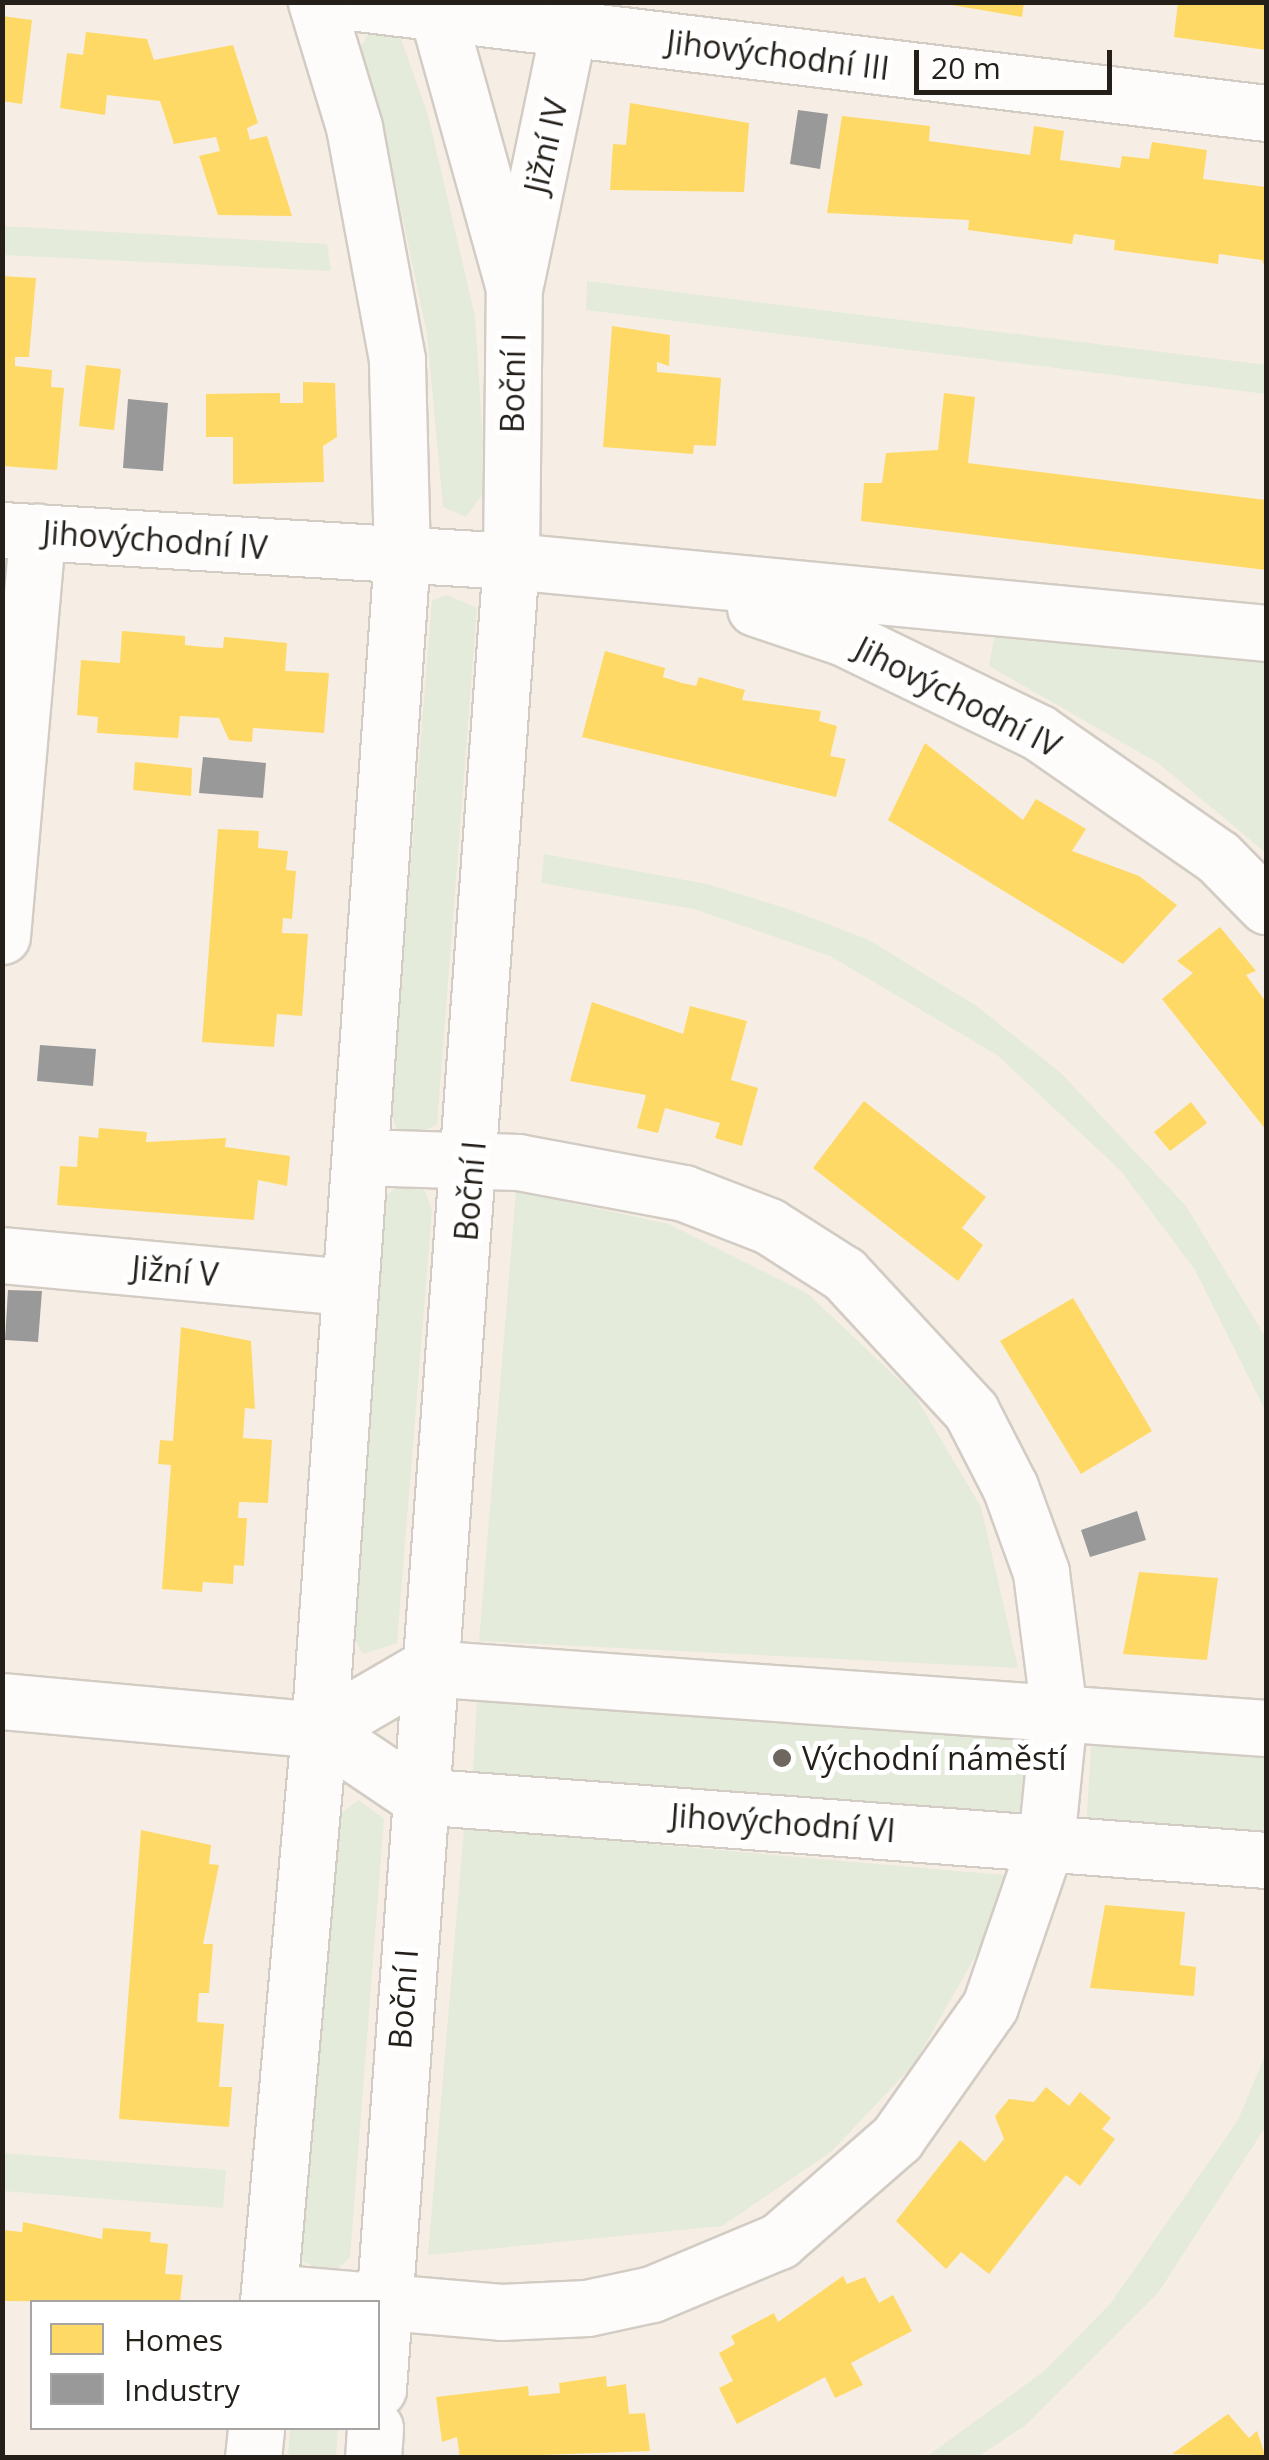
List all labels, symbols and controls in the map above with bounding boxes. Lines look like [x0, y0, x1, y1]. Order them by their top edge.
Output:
street label: Jihovýchodní III [664, 22, 892, 88]
scale bar [919, 30, 1116, 92]
text: 20 m [931, 47, 1001, 88]
street label: Jižní IV [517, 95, 575, 197]
street label: Boční I [493, 333, 533, 433]
street label: Jihovýchodní IV [41, 513, 269, 567]
street label: Jihovýchodní IV [849, 629, 1067, 765]
street label: Boční I [447, 1139, 493, 1243]
street label: Jižní V [130, 1248, 220, 1294]
place label: Východní náměstí [802, 1739, 1067, 1777]
marker: Východní náměstí [771, 1747, 793, 1769]
street label: Jihovýchodní VI [669, 1796, 897, 1850]
street label: Boční I [380, 1948, 426, 2050]
legend [30, 2300, 380, 2430]
text: Homes [124, 2319, 223, 2360]
text: Industry [124, 2369, 240, 2410]

